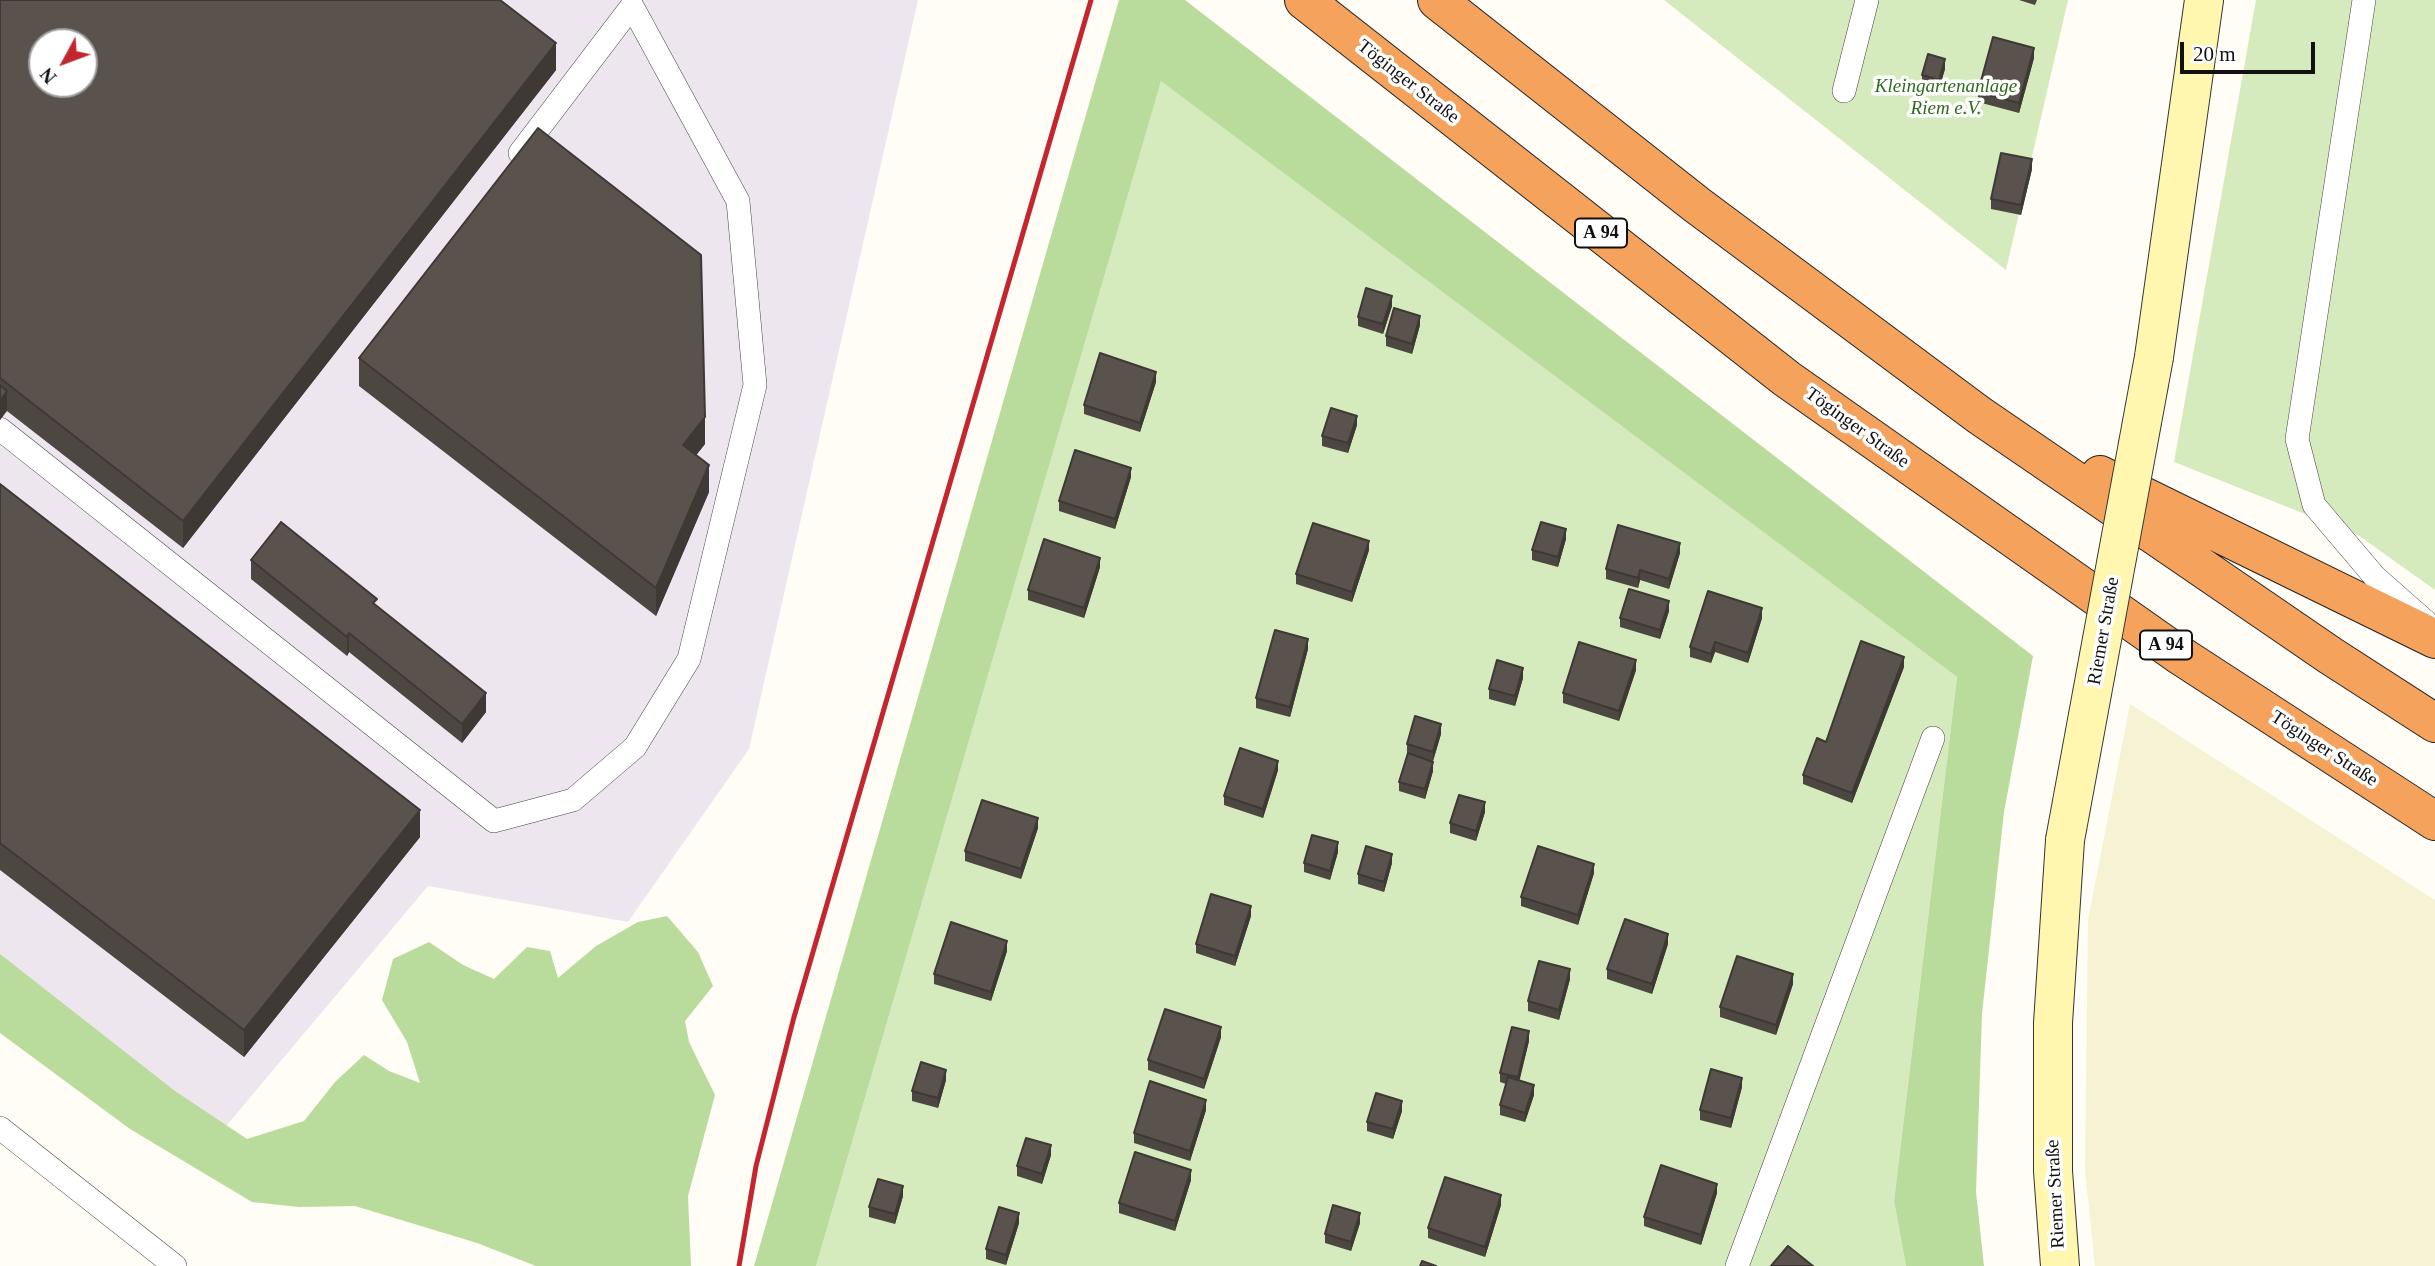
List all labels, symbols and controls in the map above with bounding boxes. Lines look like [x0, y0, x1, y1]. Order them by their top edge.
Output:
north arrow [28, 28, 98, 98]
scale bar [2183, 28, 2318, 72]
street label: Töginger Straße [1353, 35, 1463, 129]
text: 20 m [2193, 42, 2236, 66]
text: N [36, 64, 61, 88]
park label: Kleingartenanlage Riem e.V. [1875, 76, 2017, 120]
road number: A 94 [1575, 218, 1627, 247]
street label: Töginger Straße [1801, 383, 1913, 473]
street label: Riemer Straße [2083, 575, 2125, 687]
road number: A 94 [2140, 630, 2192, 660]
street label: Töginger Straße [2266, 706, 2382, 792]
street label: Riemer Straße [2042, 1139, 2070, 1249]

